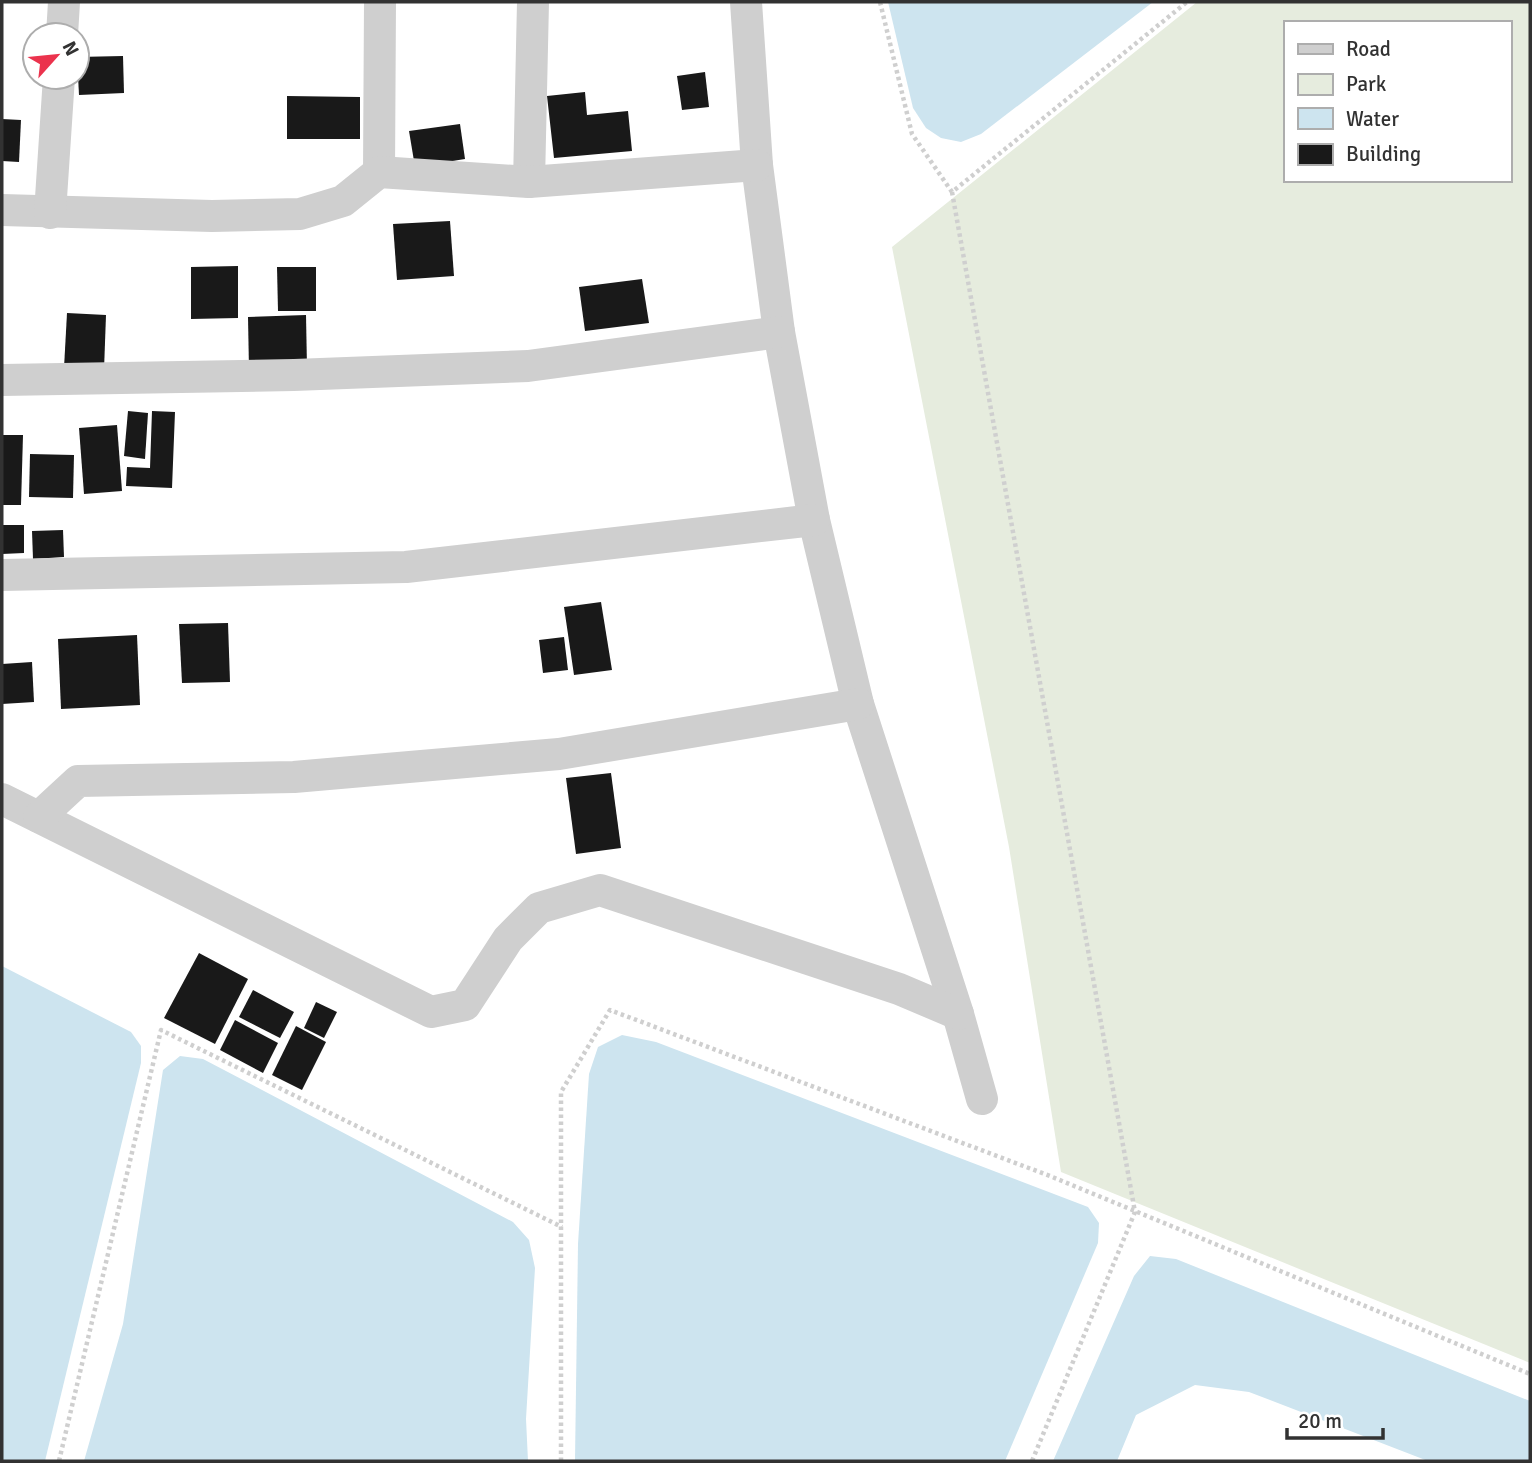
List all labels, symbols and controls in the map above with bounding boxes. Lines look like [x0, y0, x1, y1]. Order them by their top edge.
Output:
north arrow [21, 21, 91, 91]
legend [1284, 21, 1511, 182]
text: Road [1346, 36, 1391, 62]
text: N [57, 37, 84, 60]
text: Park [1346, 71, 1387, 97]
text: Water [1346, 106, 1399, 132]
text: Building [1346, 141, 1421, 167]
scale bar [1287, 1396, 1383, 1440]
text: 20 m [1298, 1408, 1342, 1434]

